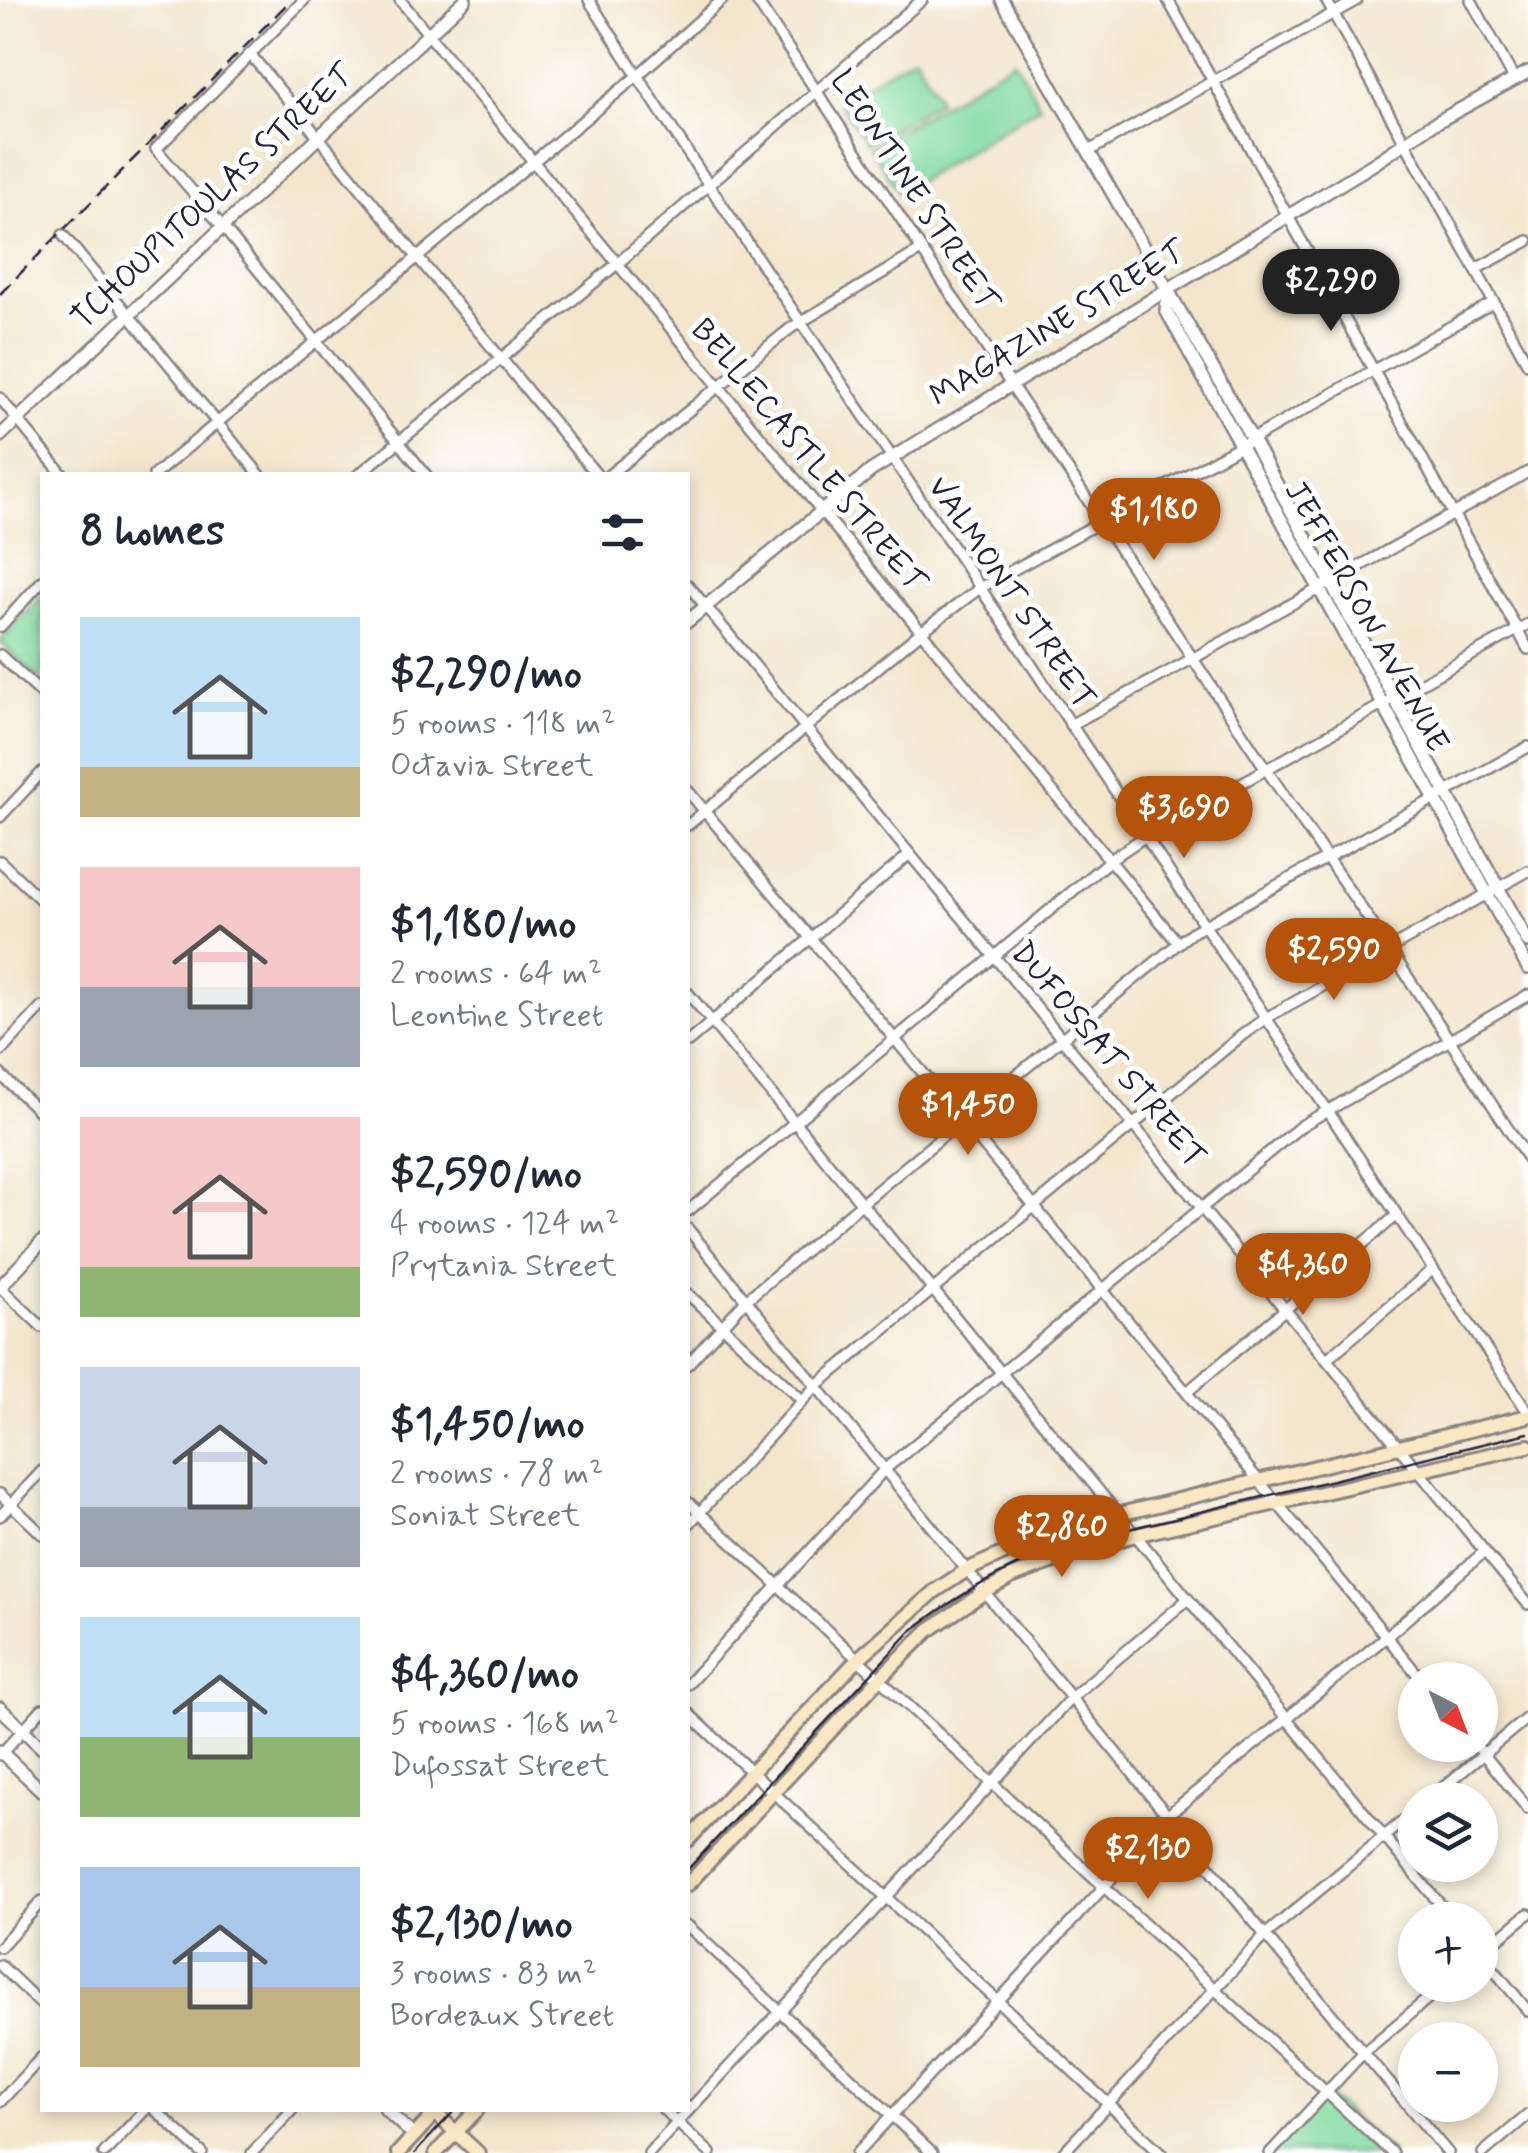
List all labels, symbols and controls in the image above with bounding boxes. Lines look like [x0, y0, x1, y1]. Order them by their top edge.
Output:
street label: TCHOUPITOULAS STREET [63, 54, 364, 339]
street label: LEONTINE STREET [820, 62, 1009, 321]
street label: MAGAZINE STREET [922, 230, 1195, 417]
pin: $2,290 [1250, 249, 1412, 334]
text: $2,290 [1284, 260, 1378, 302]
street label: BELLECASTLE STREET [681, 310, 936, 603]
street label: VALMONT STREET [917, 468, 1105, 718]
street label: JEFFERSON AVENUE [1274, 474, 1458, 760]
pin: $1,180 [1073, 478, 1235, 563]
text: $1,180 [1110, 489, 1199, 531]
text: 8 homes [80, 505, 225, 560]
icon: filters [595, 505, 650, 560]
text: $2,290/mo [390, 648, 582, 703]
icon: home [160, 657, 280, 777]
text: 5 rooms · 118 m² [390, 703, 615, 745]
text: Octavia Street [390, 745, 594, 787]
pin: $3,690 [1103, 776, 1265, 861]
text: $3,690 [1138, 787, 1230, 829]
text: $1,180/mo [390, 898, 576, 953]
icon: home [160, 907, 280, 1027]
pin: $2,590 [1253, 918, 1415, 1003]
text: $2,590 [1287, 929, 1381, 971]
street label: DUFOSSAT STREET [1001, 933, 1215, 1177]
text: 2 rooms · 64 m² [390, 953, 602, 995]
text: Leontine Street [390, 995, 603, 1037]
pin: $1,450 [887, 1073, 1049, 1158]
text: $1,450 [920, 1084, 1016, 1126]
text: $2,590/mo [390, 1148, 582, 1203]
icon: home [160, 1157, 280, 1277]
text: 4 rooms · 124 m² [390, 1203, 619, 1245]
pin: $4,360 [1222, 1233, 1384, 1318]
text: $4,360 [1258, 1244, 1348, 1286]
text: Prytania Street [390, 1245, 617, 1287]
text: $1,450/mo [390, 1398, 585, 1453]
icon: home [160, 1407, 280, 1527]
text: 2 rooms · 78 m² [390, 1453, 603, 1495]
text: Soniat Street [390, 1495, 580, 1537]
pin: $2,860 [981, 1495, 1143, 1580]
text: $2,860 [1016, 1506, 1108, 1548]
text: $4,360/mo [390, 1648, 579, 1703]
icon: home [160, 1657, 280, 1777]
north arrow [1398, 1662, 1498, 1762]
map controls [1398, 1662, 1498, 2122]
text: 5 rooms · 168 m² [390, 1703, 619, 1745]
text: Dufossat Street [390, 1745, 609, 1787]
button: layers [1398, 1782, 1498, 1882]
pin: $2,130 [1067, 1817, 1229, 1902]
text: $2,130 [1105, 1828, 1191, 1870]
text: $2,130/mo [390, 1898, 573, 1953]
button: + [1398, 1902, 1498, 2002]
icon: home [160, 1907, 280, 2027]
text: 3 rooms · 83 m² [390, 1953, 597, 1995]
text: Bordeaux Street [390, 1995, 614, 2037]
button: − [1398, 2022, 1498, 2122]

